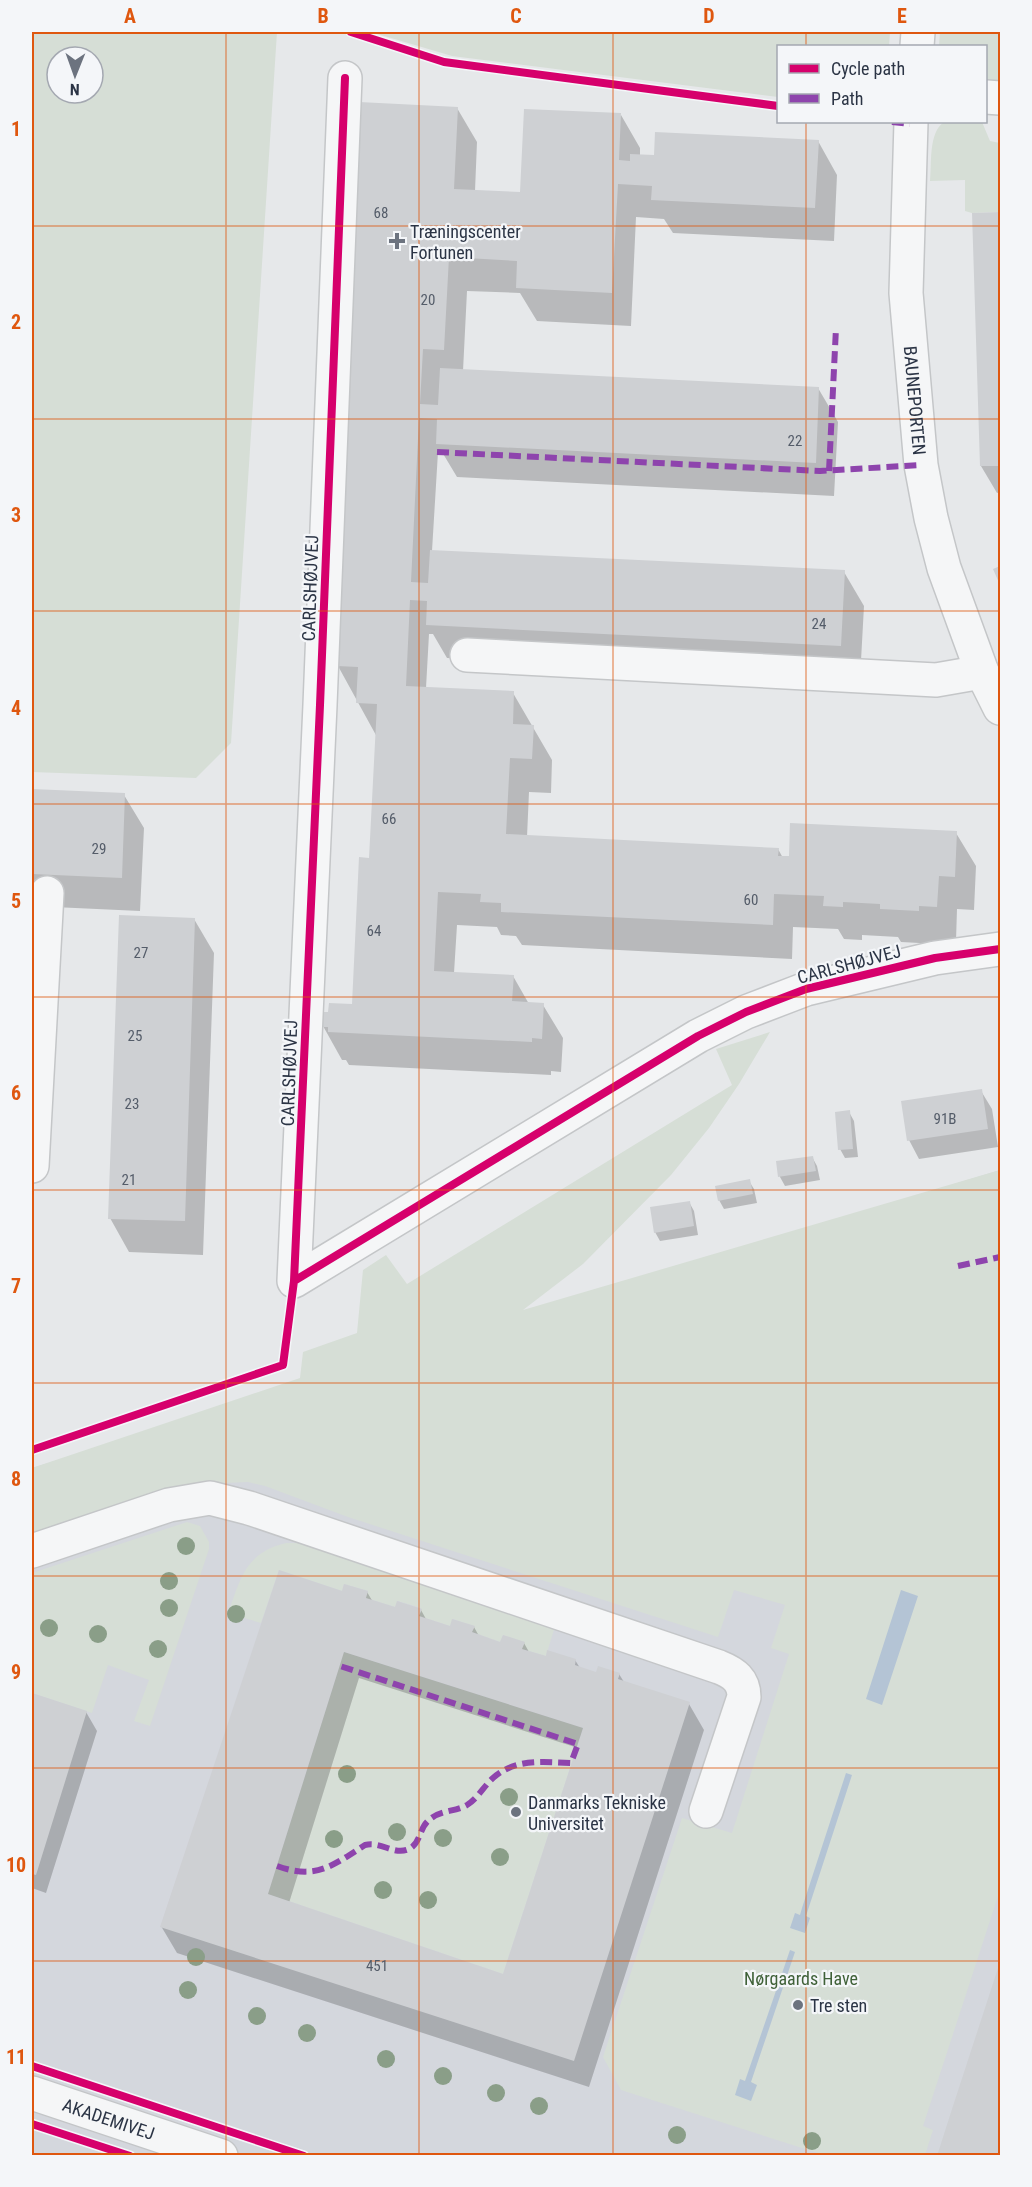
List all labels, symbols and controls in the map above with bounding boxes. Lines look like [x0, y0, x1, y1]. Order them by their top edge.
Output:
text: A [124, 4, 136, 28]
text: B [317, 4, 329, 28]
text: C [510, 4, 522, 28]
text: D [703, 4, 715, 28]
text: E [897, 4, 907, 28]
north arrow [45, 45, 105, 105]
legend [777, 45, 987, 123]
text: Cycle path [831, 58, 905, 79]
text: N [70, 80, 80, 99]
text: Path [831, 88, 864, 109]
text: 1 [11, 117, 21, 141]
house number: 68 [374, 204, 388, 222]
place label: Træningscenter Fortunen [410, 221, 521, 263]
marker: Træningscenter Fortunen [388, 232, 406, 250]
house number: 20 [421, 291, 435, 309]
text: 2 [11, 310, 21, 334]
street label: BAUNEPORTEN [900, 345, 931, 456]
house number: 22 [788, 432, 802, 450]
text: 3 [11, 503, 21, 527]
street label: CARLSHØJVEJ [298, 534, 322, 642]
house number: 24 [812, 615, 826, 633]
text: 4 [11, 696, 21, 720]
house number: 66 [382, 810, 396, 828]
house number: 29 [92, 840, 106, 858]
text: 5 [11, 889, 21, 913]
house number: 60 [744, 891, 758, 909]
house number: 64 [367, 922, 381, 940]
street label: CARLSHØJVEJ [795, 940, 903, 988]
house number: 27 [134, 944, 148, 962]
street label: CARLSHØJVEJ [277, 1019, 301, 1127]
house number: 25 [128, 1027, 142, 1045]
text: 6 [11, 1081, 21, 1105]
house number: 23 [125, 1095, 139, 1113]
house number: 91B [934, 1110, 957, 1128]
house number: 21 [122, 1171, 136, 1189]
text: 7 [11, 1274, 21, 1298]
text: 8 [11, 1467, 21, 1491]
text: 9 [11, 1660, 21, 1684]
place label: Danmarks Tekniske Universitet [528, 1792, 666, 1834]
marker: Danmarks Tekniske Universitet [509, 1805, 523, 1819]
text: 10 [6, 1853, 26, 1877]
house number: 451 [366, 1957, 388, 1975]
park label: Nørgaards Have [744, 1968, 858, 1989]
place label: Tre sten [810, 1995, 867, 2016]
marker: Tre sten [791, 1998, 805, 2012]
text: 11 [6, 2045, 26, 2069]
street label: AKADEMIVEJ [60, 2094, 158, 2144]

